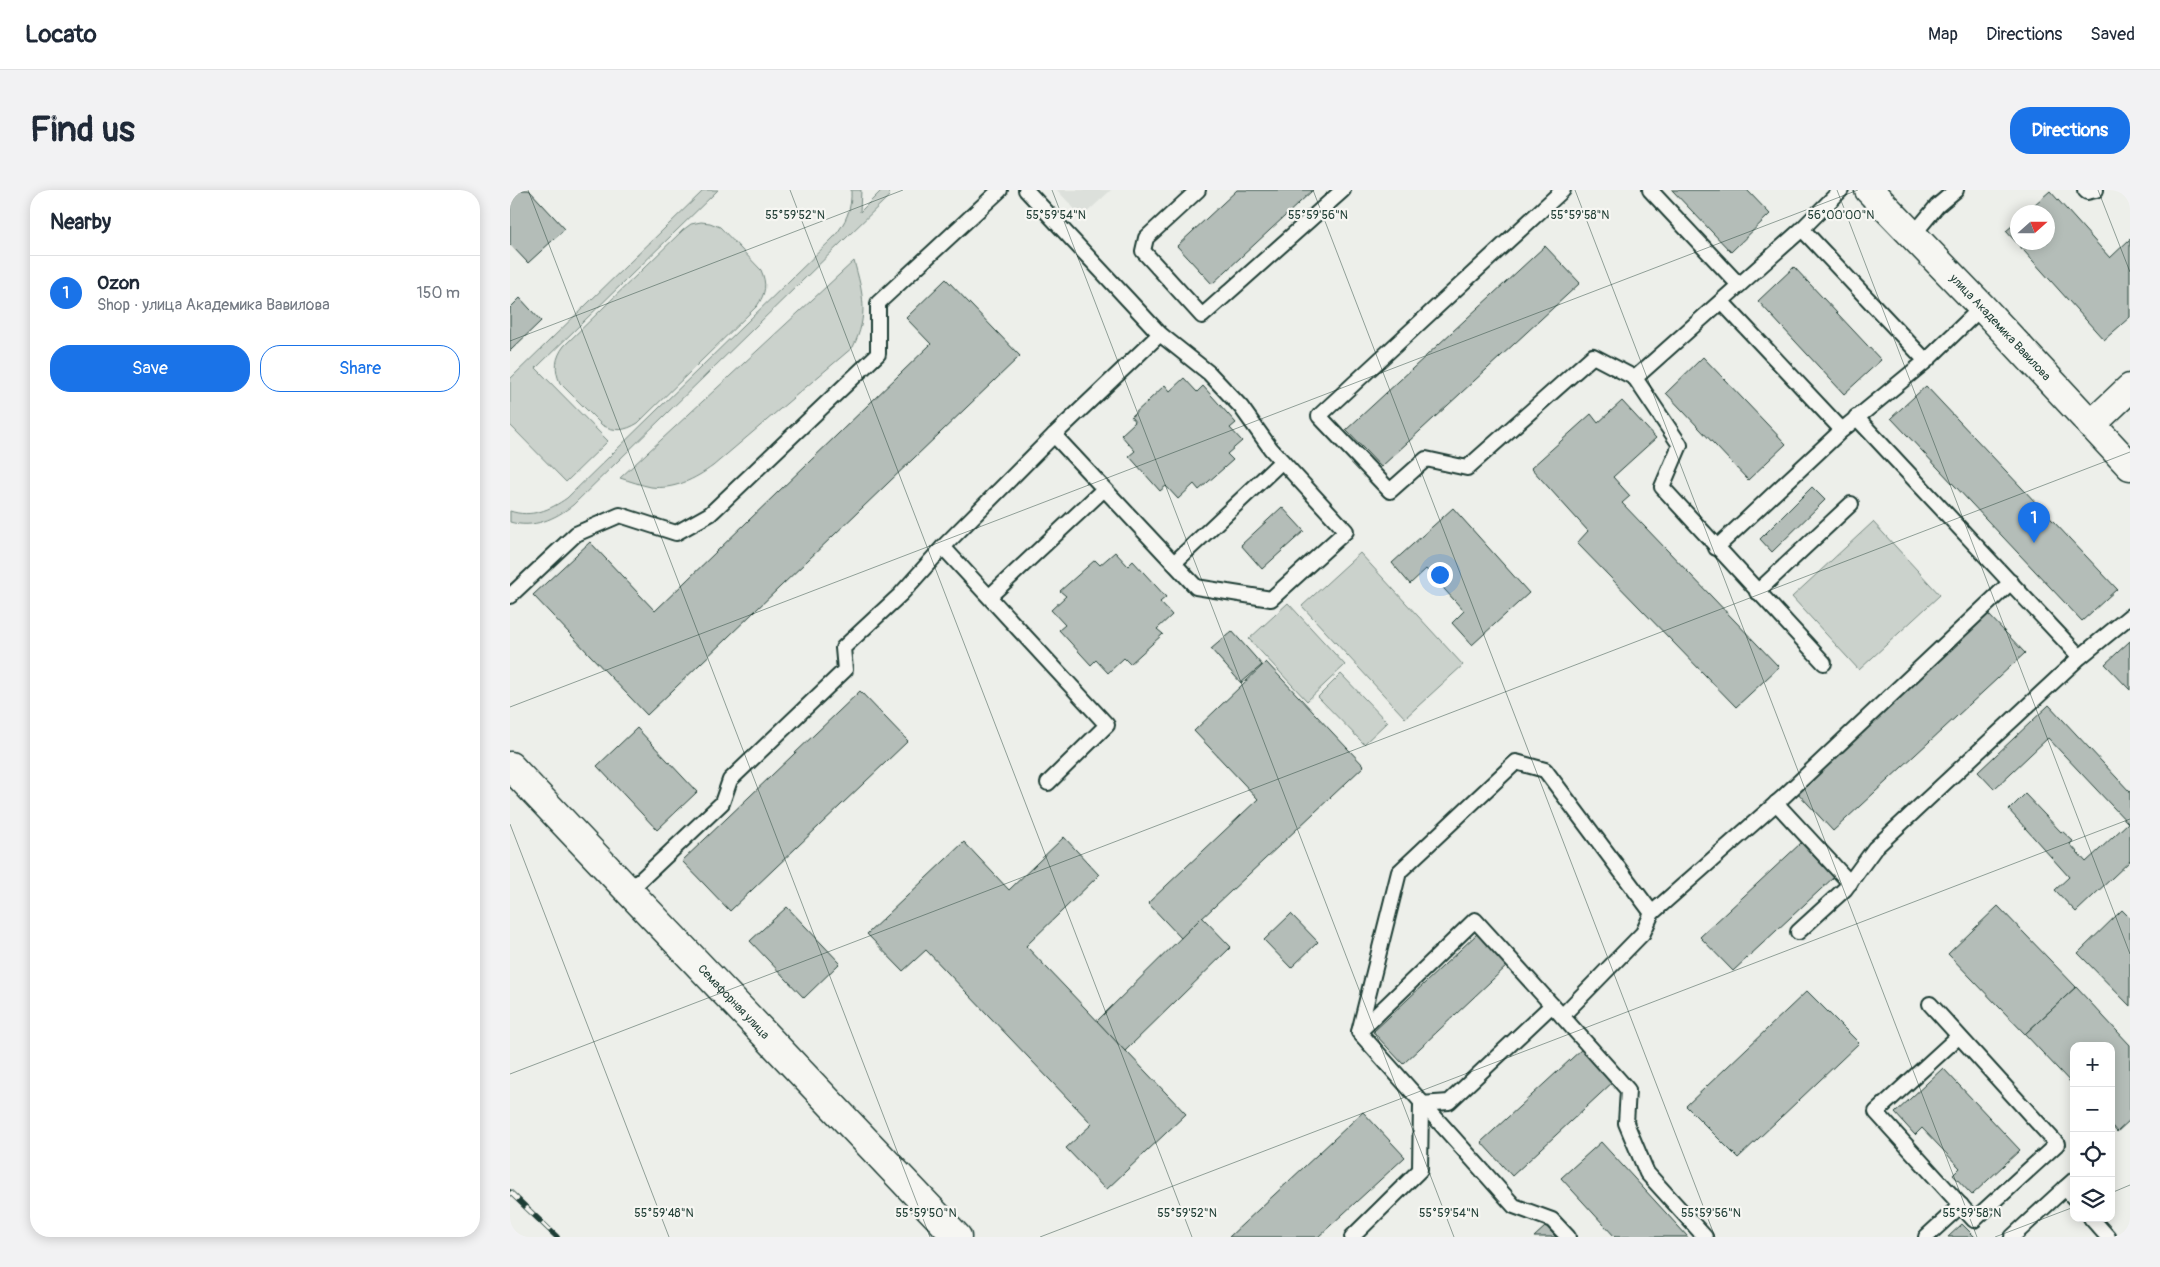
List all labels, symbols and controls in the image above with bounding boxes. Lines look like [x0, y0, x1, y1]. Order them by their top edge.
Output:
text: Locato [25, 20, 97, 49]
text: Map [1928, 23, 1958, 46]
text: Directions [1986, 23, 2062, 46]
text: Saved [2090, 23, 2135, 46]
button: Directions [2010, 107, 2130, 154]
text: Find us [30, 108, 135, 152]
north arrow [2010, 205, 2055, 250]
text: 55°59'52"N [765, 208, 825, 223]
text: 55°59'54"N [1026, 208, 1086, 223]
text: 55°59'56"N [1288, 208, 1348, 223]
text: 55°59'58"N [1551, 208, 1609, 223]
text: 56°00'00"N [1808, 208, 1874, 223]
text: Nearby [50, 209, 111, 236]
street label: улица Академика Вавилова [1946, 270, 2054, 384]
text: Ozon [97, 271, 140, 295]
text: 1 [63, 283, 69, 303]
text: 150 m [416, 283, 460, 303]
text: Shop · улица Академика Вавилова [97, 295, 330, 315]
button: Save [50, 345, 250, 392]
button: Share [260, 345, 460, 392]
pin: 1 [2018, 502, 2050, 543]
your location [1427, 562, 1453, 588]
street label: Семафорная улица [695, 961, 773, 1042]
map controls [2070, 1042, 2115, 1222]
button: + [2070, 1042, 2115, 1087]
button: − [2070, 1087, 2115, 1132]
button: locate [2070, 1132, 2115, 1177]
button: layers [2070, 1177, 2115, 1222]
text: 55°59'48"N [634, 1206, 694, 1221]
text: 55°59'50"N [895, 1206, 957, 1221]
text: 55°59'52"N [1157, 1206, 1217, 1221]
text: 55°59'54"N [1419, 1206, 1479, 1221]
text: 55°59'56"N [1681, 1206, 1741, 1221]
text: 55°59'58"N [1943, 1206, 2001, 1221]

